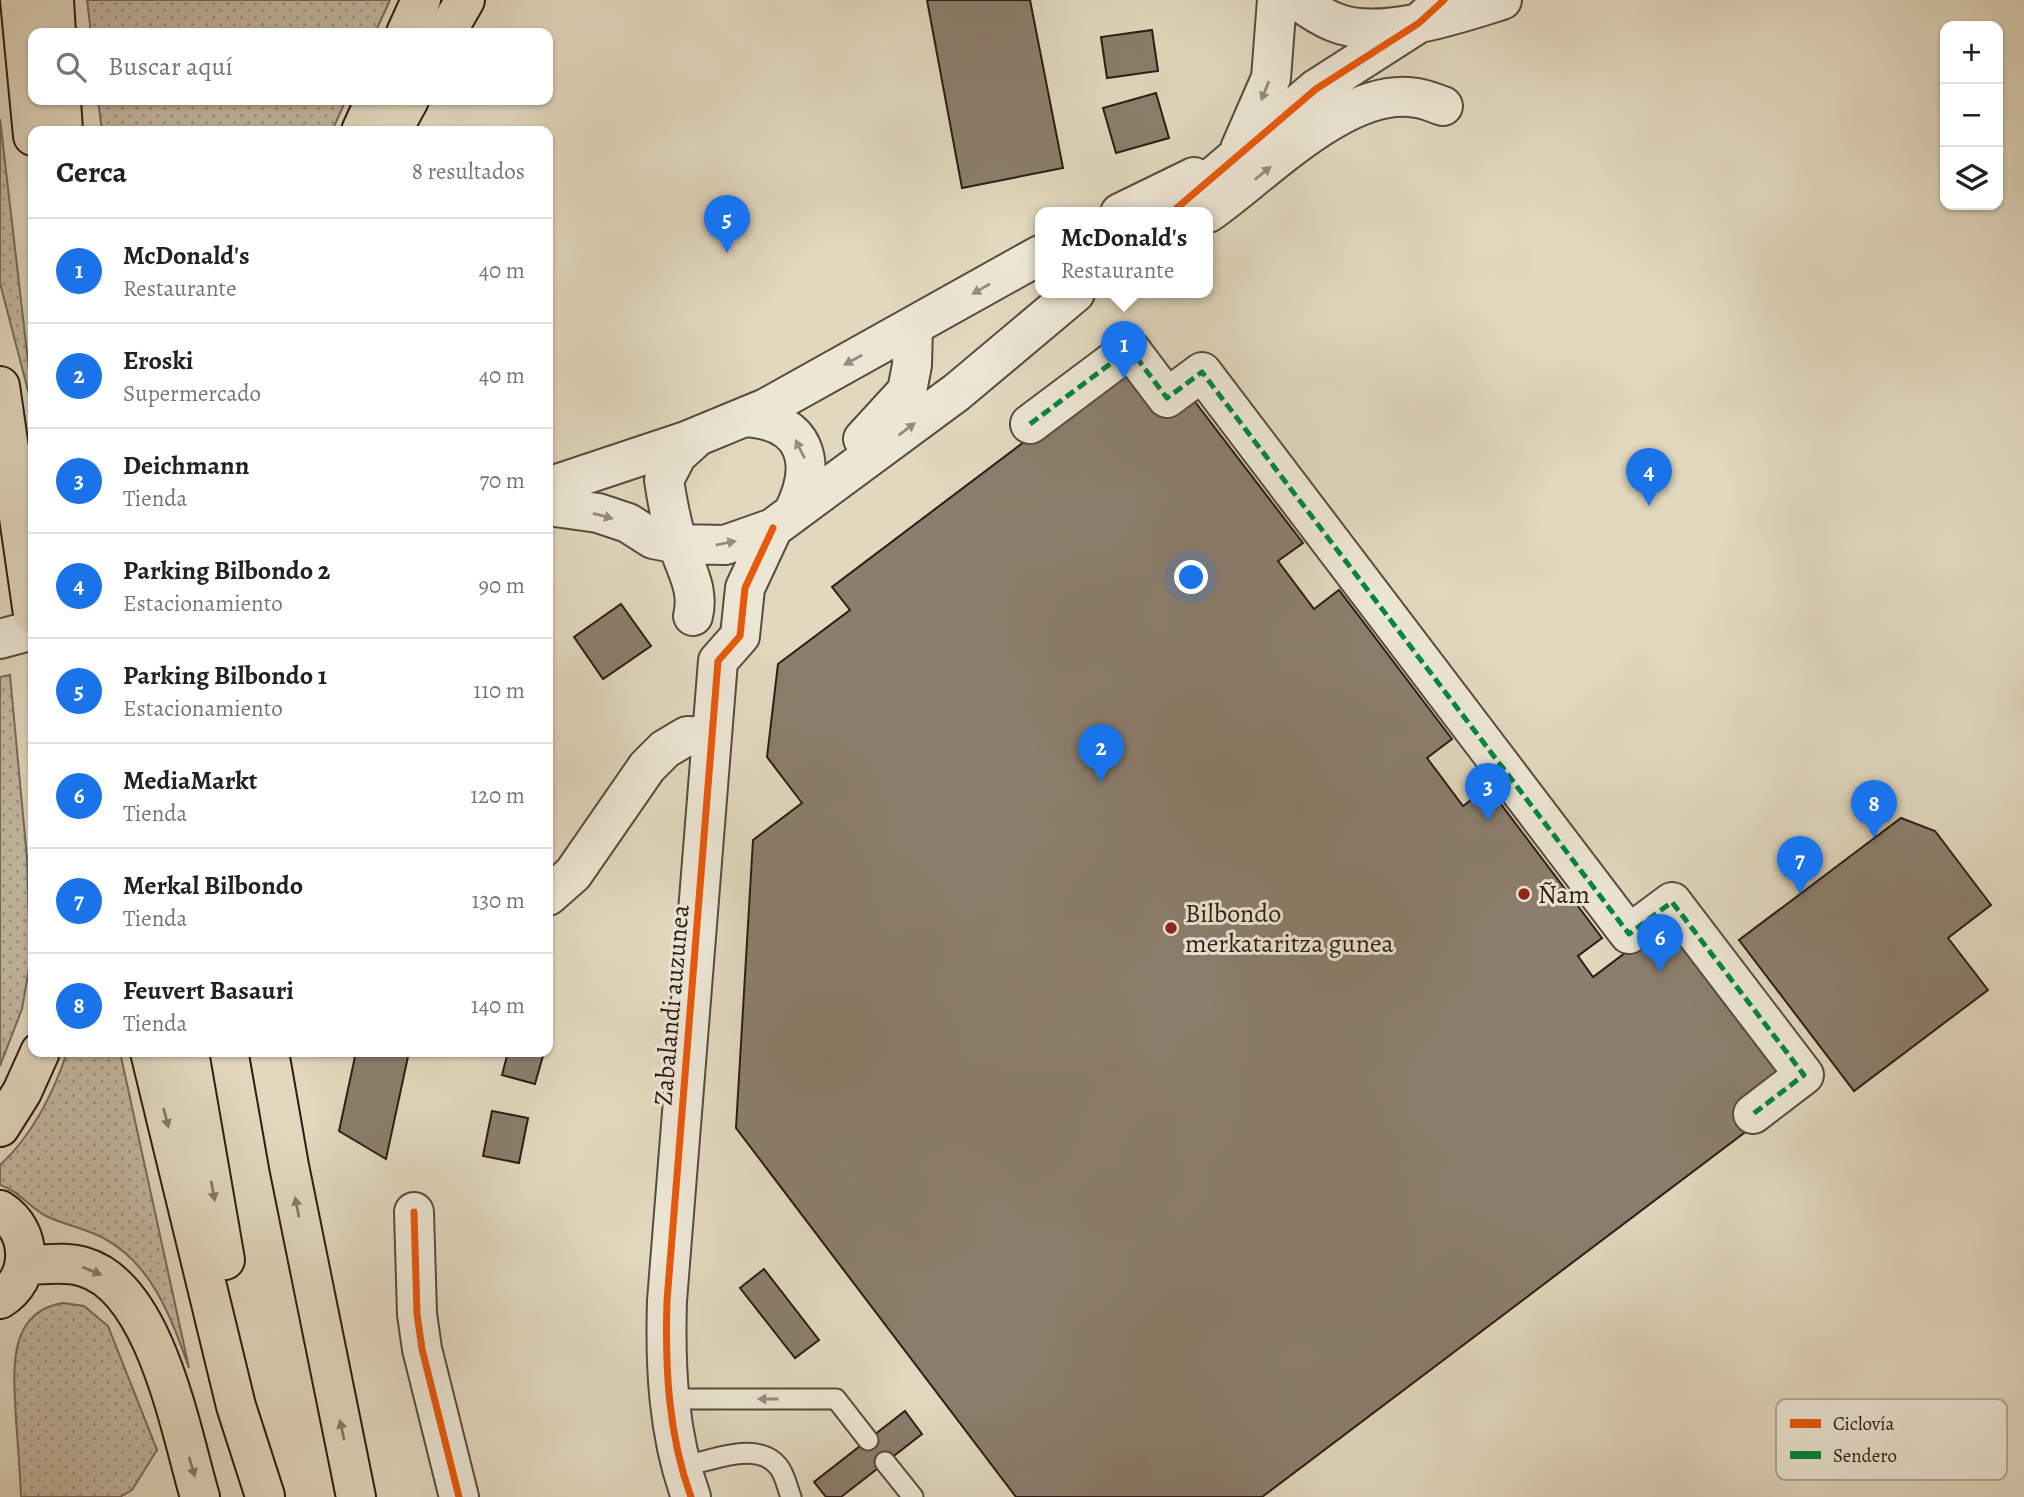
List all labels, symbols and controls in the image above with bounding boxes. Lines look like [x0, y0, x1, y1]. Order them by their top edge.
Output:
map controls [1940, 21, 2003, 210]
button: + [1940, 21, 2003, 84]
search box [28, 28, 553, 105]
icon: search [52, 48, 90, 86]
text: Buscar aquí [108, 49, 233, 84]
one-way arrow [1260, 81, 1271, 102]
button: − [1940, 84, 2003, 147]
button: layers [1940, 147, 2003, 210]
text: Cerca [56, 152, 127, 192]
text: 8 resultados [412, 156, 525, 187]
one-way arrow [1254, 165, 1272, 181]
pin: 5 [704, 195, 750, 253]
popup [1035, 207, 1213, 298]
text: McDonald's [1061, 220, 1187, 255]
text: McDonald's [123, 238, 250, 273]
text: 1 [75, 255, 83, 286]
text: 40 m [479, 255, 525, 286]
text: Restaurante [1061, 255, 1174, 286]
text: Restaurante [123, 273, 236, 304]
one-way arrow [971, 283, 990, 295]
pin: 1 [1101, 321, 1147, 379]
text: Eroski [123, 343, 193, 378]
one-way arrow [843, 354, 863, 366]
text: 2 [73, 360, 85, 391]
text: 40 m [479, 360, 525, 391]
text: Supermercado [123, 378, 261, 409]
one-way arrow [898, 423, 916, 437]
one-way arrow [794, 439, 805, 459]
text: Deichmann [123, 448, 249, 483]
pin: 4 [1626, 448, 1672, 506]
text: 3 [74, 465, 84, 496]
text: 70 m [479, 465, 525, 496]
text: Tienda [123, 483, 187, 514]
one-way arrow [593, 511, 614, 521]
one-way arrow [716, 537, 738, 548]
text: Parking Bilbondo 2 [123, 553, 330, 588]
your location [1174, 560, 1208, 594]
text: 4 [74, 570, 84, 601]
text: 90 m [479, 570, 525, 601]
text: Estacionamiento [123, 588, 283, 619]
text: Parking Bilbondo 1 [123, 658, 327, 693]
text: 5 [74, 675, 84, 706]
text: 110 m [473, 675, 525, 706]
text: Estacionamiento [123, 693, 283, 724]
pin: 2 [1078, 724, 1124, 782]
text: MediaMarkt [123, 763, 257, 798]
pin: 3 [1465, 763, 1511, 821]
text: 6 [74, 780, 84, 811]
text: 120 m [470, 780, 525, 811]
pin: 8 [1851, 780, 1897, 838]
text: Tienda [123, 798, 187, 829]
pin: 7 [1777, 836, 1823, 894]
text: Merkal Bilbondo [123, 868, 303, 903]
place label: Ñam [1538, 877, 1590, 912]
text: 7 [74, 885, 84, 916]
text: 130 m [472, 885, 525, 916]
marker: Ñam [1516, 886, 1532, 902]
place label: Bilbondo merkataritza gunea [1185, 896, 1394, 961]
text: Tienda [123, 903, 187, 934]
street label: Zabalandi auzunea [645, 903, 698, 1107]
pin: 6 [1637, 914, 1683, 972]
marker: Bilbondo merkataritza gunea [1163, 920, 1179, 936]
text: Feuvert Basauri [123, 973, 294, 1008]
text: 8 [73, 990, 85, 1021]
text: 140 m [471, 990, 525, 1021]
text: Tienda [123, 1008, 187, 1039]
one-way arrow [161, 1107, 172, 1129]
one-way arrow [208, 1181, 219, 1203]
one-way arrow [291, 1196, 302, 1218]
one-way arrow [82, 1266, 103, 1277]
one-way arrow [757, 1393, 779, 1405]
legend [1776, 1399, 2007, 1480]
text: Ciclovía [1833, 1411, 1895, 1437]
one-way arrow [337, 1419, 348, 1441]
text: Sendero [1833, 1443, 1897, 1469]
one-way arrow [187, 1457, 197, 1478]

